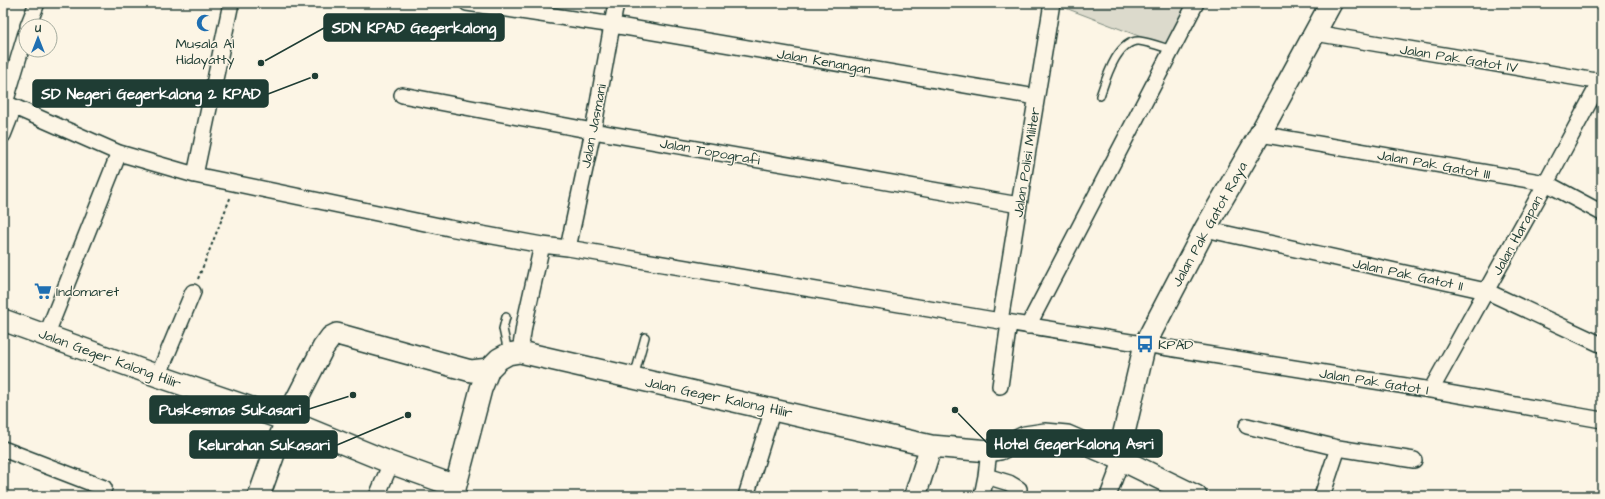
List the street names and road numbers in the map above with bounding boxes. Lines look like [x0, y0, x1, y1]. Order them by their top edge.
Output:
street label: Jalan Pak Gatot IV [1398, 40, 1520, 78]
street label: Jalan Kenangan [775, 44, 872, 80]
street label: Jalan Jasmani [576, 82, 612, 170]
street label: Jalan Polisi Militer [1008, 105, 1046, 219]
street label: Jalan Topografi [658, 133, 761, 171]
street label: Jalan Pak Gatot III [1376, 145, 1492, 185]
street label: Jalan Pak Gatot Raya [1167, 158, 1253, 291]
street label: Jalan Harapan [1488, 192, 1548, 279]
street label: Jalan Pak Gatot II [1351, 253, 1465, 296]
street label: Jalan Geger Kalong Hilir [36, 324, 184, 394]
street label: Jalan Pak Gatot I [1318, 363, 1430, 401]
street label: Jalan Geger Kalong Hilir [643, 373, 794, 423]

